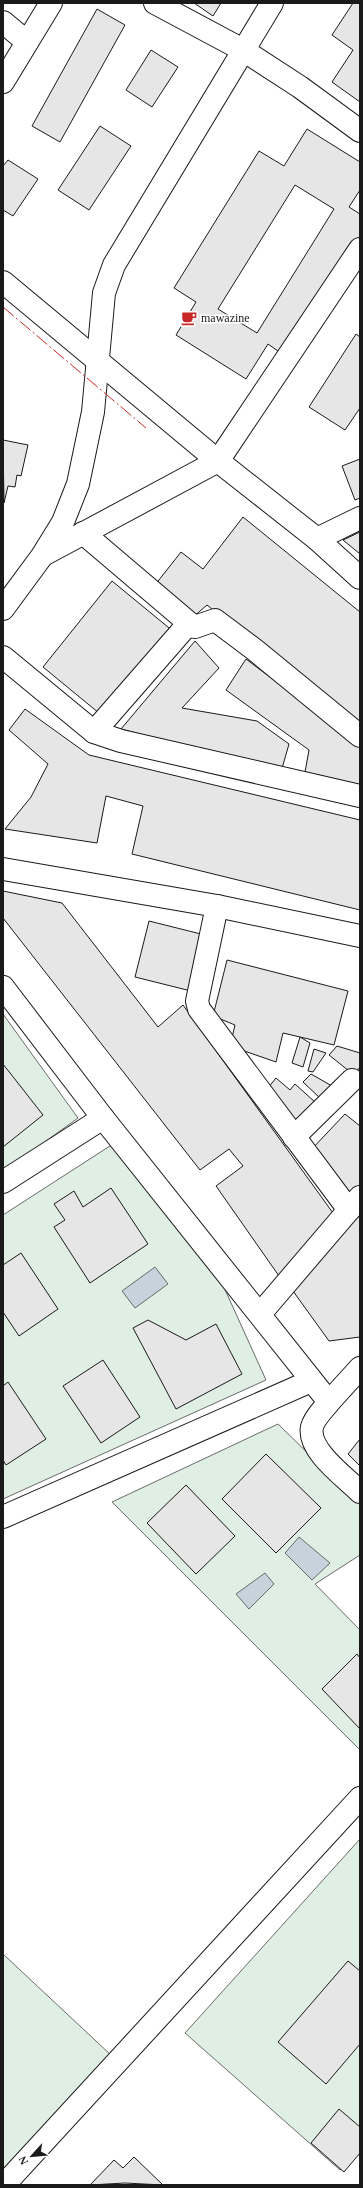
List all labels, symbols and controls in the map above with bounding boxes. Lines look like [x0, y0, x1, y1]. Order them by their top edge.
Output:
cafe icon: mawazine [180, 309, 198, 327]
place label: mawazine [201, 311, 250, 325]
north arrow [12, 2136, 52, 2176]
text: N [16, 2154, 30, 2167]

